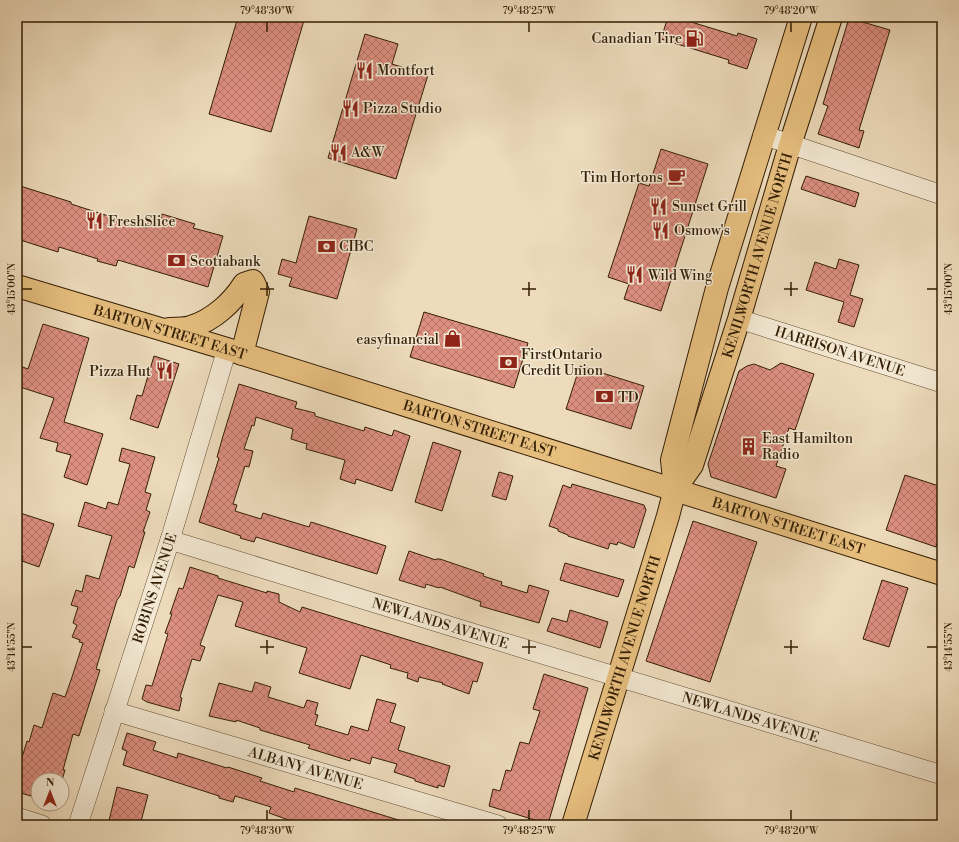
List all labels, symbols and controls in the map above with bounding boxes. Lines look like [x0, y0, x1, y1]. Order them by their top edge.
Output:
text: 79°48'30"W [240, 5, 295, 17]
text: 79°48'25"W [502, 5, 556, 17]
text: 79°48'20"W [764, 5, 819, 17]
fuel station icon: Canadian Tire [685, 28, 705, 48]
place label: Canadian Tire [592, 30, 682, 48]
restaurant icon: Montfort [354, 60, 374, 80]
place label: Montfort [377, 62, 435, 80]
restaurant icon: Pizza Studio [340, 98, 360, 118]
place label: Pizza Studio [363, 100, 442, 118]
restaurant icon: A&W [328, 142, 348, 162]
place label: A&W [350, 144, 386, 162]
street label: KENILWORTH AVENUE NORTH [719, 150, 797, 361]
cafe icon: Tim Hortons [666, 167, 686, 187]
place label: Tim Hortons [581, 169, 663, 187]
restaurant icon: Sunset Grill [649, 196, 669, 216]
place label: Sunset Grill [672, 198, 747, 216]
restaurant icon: FreshSlice [85, 211, 105, 231]
place label: FreshSlice [108, 213, 175, 231]
restaurant icon: Osmow's [651, 220, 671, 240]
place label: Osmow's [674, 222, 730, 240]
bank icon: CIBC [316, 236, 336, 256]
place label: CIBC [339, 238, 373, 256]
bank icon: Scotiabank [167, 251, 187, 271]
place label: Scotiabank [190, 253, 261, 271]
text: 43°15'00"N [6, 263, 18, 315]
text: 43°15'00"N [943, 263, 955, 315]
restaurant icon: Wild Wing [625, 265, 645, 285]
place label: Wild Wing [647, 267, 713, 285]
street label: BARTON STREET EAST [90, 301, 249, 365]
street label: HARRISON AVENUE [772, 323, 907, 381]
shop icon: easyfinancial [442, 329, 462, 349]
place label: easyfinancial [356, 331, 439, 349]
place label: FirstOntario Credit Union [521, 346, 604, 380]
bank icon: FirstOntario Credit Union [498, 352, 518, 372]
restaurant icon: Pizza Hut [154, 361, 174, 381]
place label: Pizza Hut [89, 363, 151, 381]
bank icon: TD [595, 387, 615, 407]
place label: TD [618, 389, 639, 407]
street label: BARTON STREET EAST [400, 397, 558, 462]
place label: East Hamilton Radio [762, 430, 854, 464]
building icon: East Hamilton Radio [739, 436, 759, 456]
street label: BARTON STREET EAST [709, 494, 867, 559]
street label: ROBINS AVENUE [129, 531, 182, 646]
street label: KENILWORTH AVENUE NORTH [585, 553, 666, 763]
street label: NEWLANDS AVENUE [370, 595, 511, 653]
text: 43°14'55"N [6, 622, 18, 672]
text: 43°14'55"N [943, 622, 955, 672]
street label: NEWLANDS AVENUE [680, 689, 821, 747]
street label: ALBANY AVENUE [245, 743, 365, 794]
north arrow [30, 772, 70, 812]
text: N [46, 776, 55, 790]
text: 79°48'30"W [240, 825, 295, 837]
text: 79°48'25"W [502, 825, 556, 837]
text: 79°48'20"W [764, 825, 819, 837]

